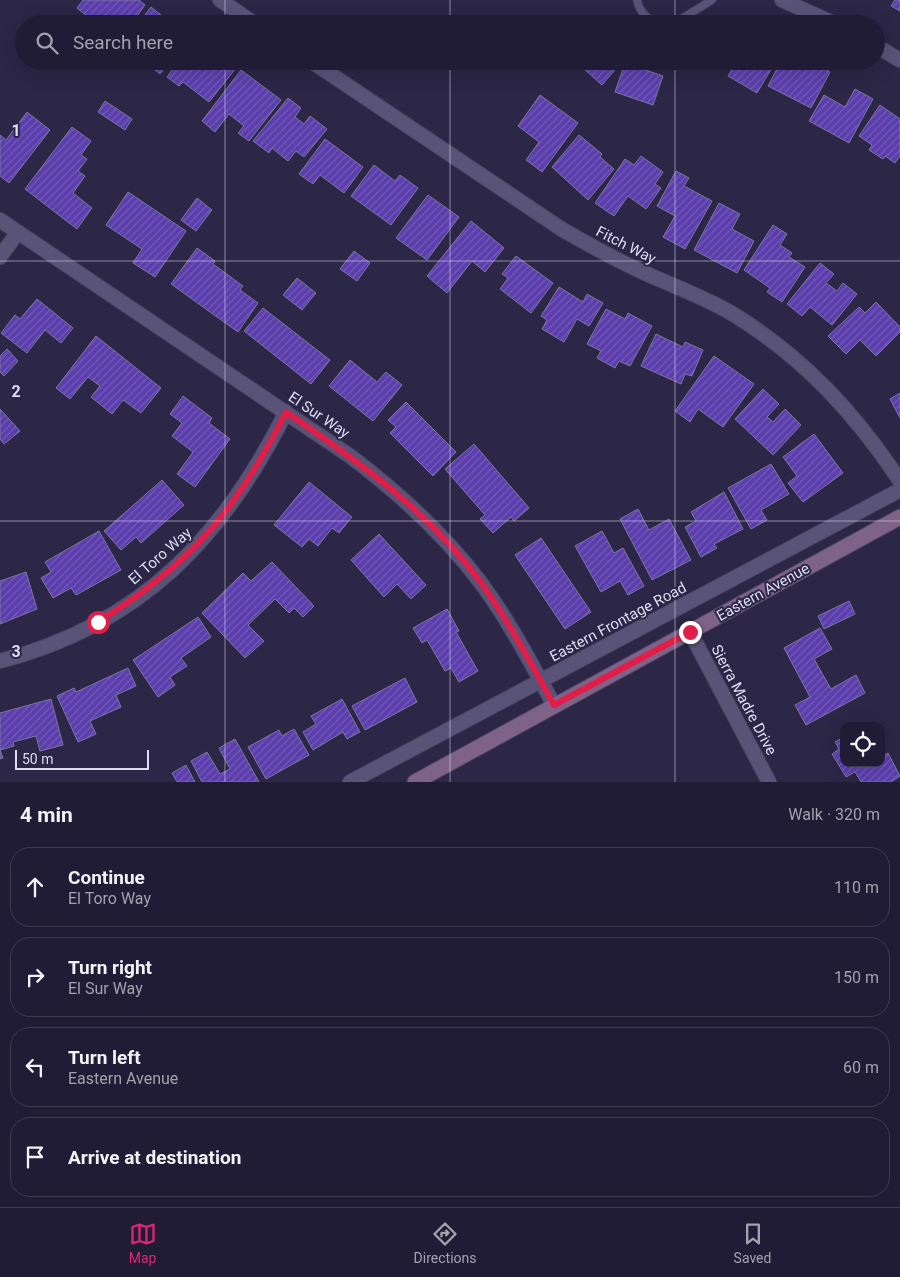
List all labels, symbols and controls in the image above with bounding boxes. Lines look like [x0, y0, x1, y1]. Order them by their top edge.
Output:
search box [15, 15, 885, 70]
icon: search [33, 29, 61, 57]
text: Search here [73, 31, 173, 54]
text: 1 [11, 121, 21, 140]
street label: Fitch Way [593, 222, 659, 268]
text: 2 [11, 382, 21, 401]
street label: El Sur Way [285, 388, 353, 442]
street label: El Toro Way [125, 524, 195, 588]
street label: Eastern Avenue [713, 559, 813, 625]
street label: Eastern Frontage Road [547, 578, 689, 666]
route start [87, 611, 110, 634]
route end [679, 621, 702, 644]
text: 3 [11, 642, 21, 661]
street label: Sierra Madre Drive [707, 642, 781, 758]
map controls [840, 722, 885, 767]
button: locate [840, 722, 885, 767]
scale bar [15, 747, 149, 770]
text: 50 m [22, 751, 54, 767]
text: 4 min [20, 803, 73, 827]
text: Walk · 320 m [788, 805, 880, 824]
text: Continue [68, 866, 145, 889]
icon: ahead [21, 873, 49, 901]
text: 110 m [834, 878, 879, 897]
text: El Toro Way [68, 889, 151, 908]
text: Turn right [68, 956, 152, 979]
icon: right [21, 963, 49, 991]
text: 150 m [834, 968, 879, 987]
text: El Sur Way [68, 979, 143, 998]
text: Turn left [68, 1046, 141, 1069]
icon: left [21, 1053, 49, 1081]
text: 60 m [843, 1058, 879, 1077]
text: Eastern Avenue [68, 1069, 178, 1088]
icon: arrive [21, 1143, 49, 1171]
text: Arrive at destination [68, 1146, 241, 1169]
tab: Map [129, 1220, 157, 1266]
tab: Directions [414, 1220, 477, 1266]
tab: Saved [734, 1220, 771, 1266]

